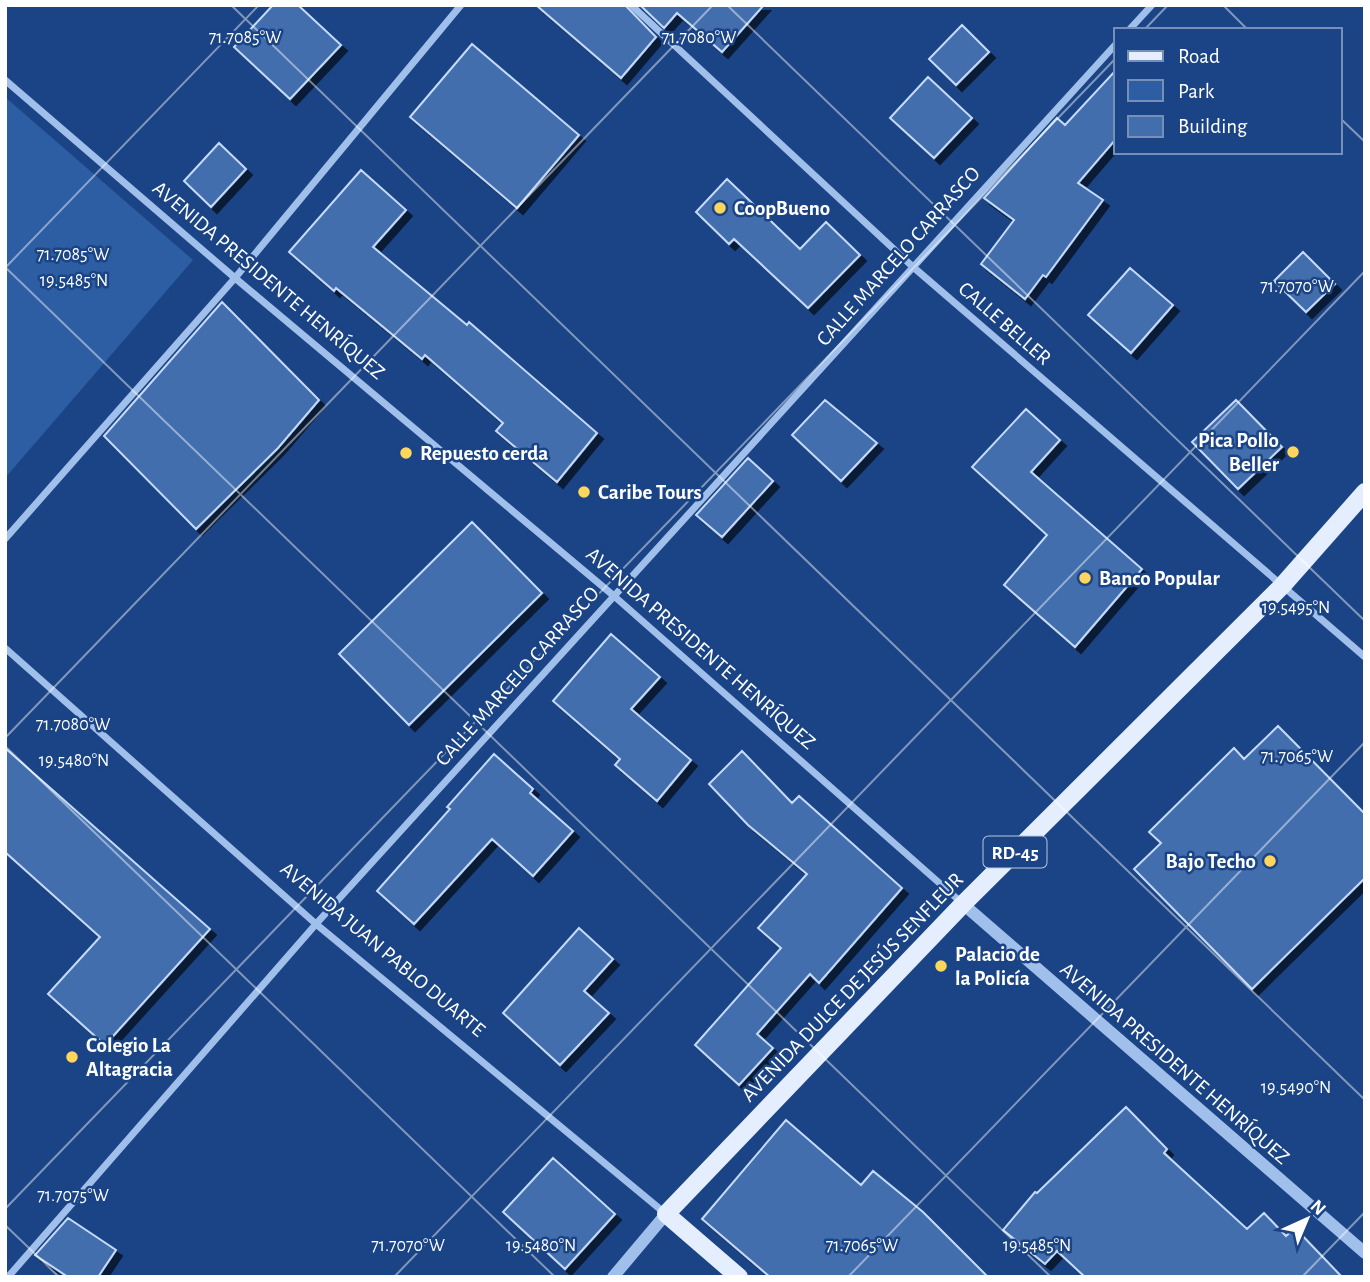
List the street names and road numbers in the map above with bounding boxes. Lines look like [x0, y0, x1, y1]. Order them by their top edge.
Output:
street label: CALLE MARCELO CARRASCO [813, 163, 984, 350]
street label: AVENIDA PRESIDENTE HENRÍQUEZ [149, 176, 390, 384]
street label: CALLE BELLER [954, 278, 1055, 369]
street label: AVENIDA PRESIDENTE HENRÍQUEZ [582, 542, 821, 753]
street label: CALLE MARCELO CARRASCO [432, 583, 603, 770]
road number: RD-45 [984, 836, 1046, 867]
street label: AVENIDA JUAN PABLO DUARTE [276, 858, 489, 1041]
street label: AVENIDA DULCE DE JESÚS SENFLEUR [736, 867, 967, 1106]
street label: AVENIDA PRESIDENTE HENRÍQUEZ [1056, 957, 1295, 1168]

